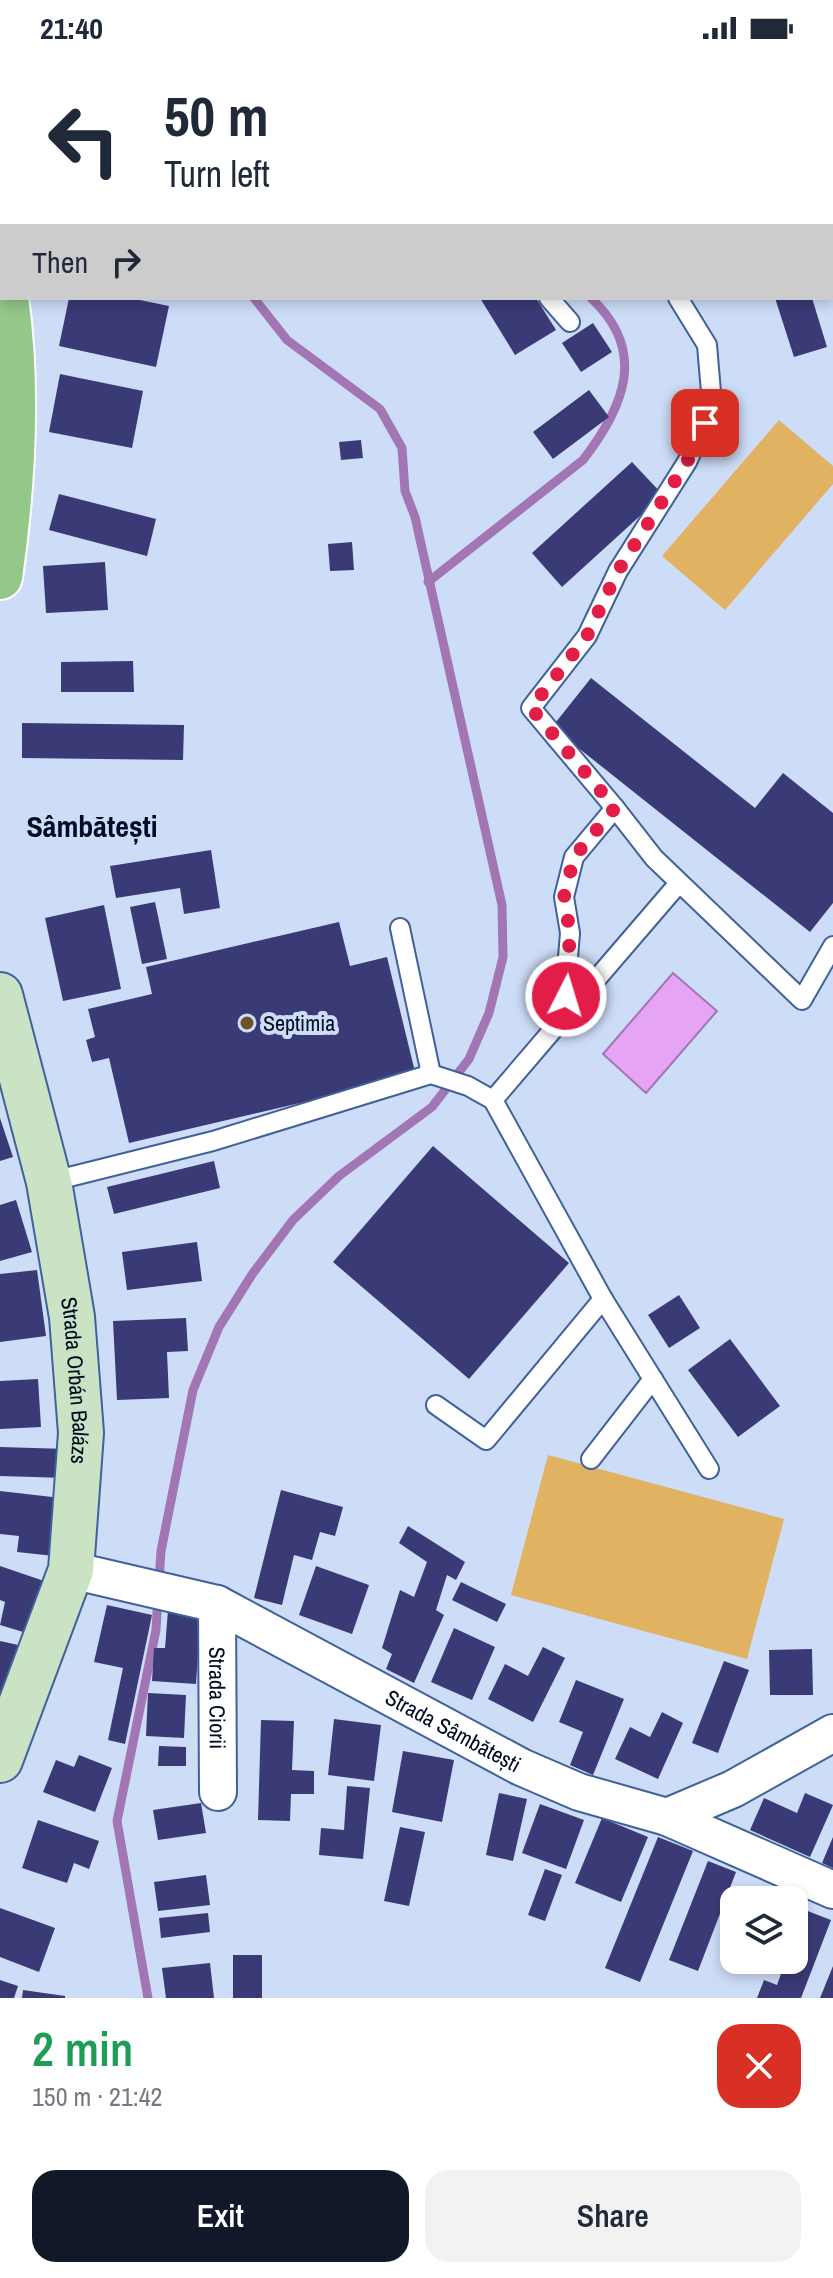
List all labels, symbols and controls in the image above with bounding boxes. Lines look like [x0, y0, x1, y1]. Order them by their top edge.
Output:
text: 21:40 [40, 8, 103, 48]
text: 50 m [164, 78, 269, 153]
icon: left [32, 88, 136, 192]
text: Turn left [164, 150, 270, 198]
icon: right [104, 240, 148, 284]
text: Then [32, 242, 88, 282]
pin [671, 389, 739, 457]
icon: arrive [683, 401, 727, 445]
district label: Sâmbătești [26, 806, 158, 846]
position arrow [524, 954, 608, 1038]
place label: Septimia [263, 1008, 335, 1038]
marker: Septimia [238, 1014, 256, 1032]
street label: Strada Orbán Balázs [54, 1295, 96, 1465]
street label: Strada Ciorii [202, 1647, 233, 1749]
street label: Strada Sâmbătești [380, 1682, 526, 1779]
map controls [720, 1886, 808, 1974]
button: layers [720, 1886, 808, 1974]
text: 2 min [32, 2016, 133, 2081]
button: close [717, 2024, 801, 2108]
text: 150 m · 21:42 [32, 2079, 162, 2114]
button: Exit [32, 2170, 409, 2262]
button: Share [425, 2170, 801, 2262]

